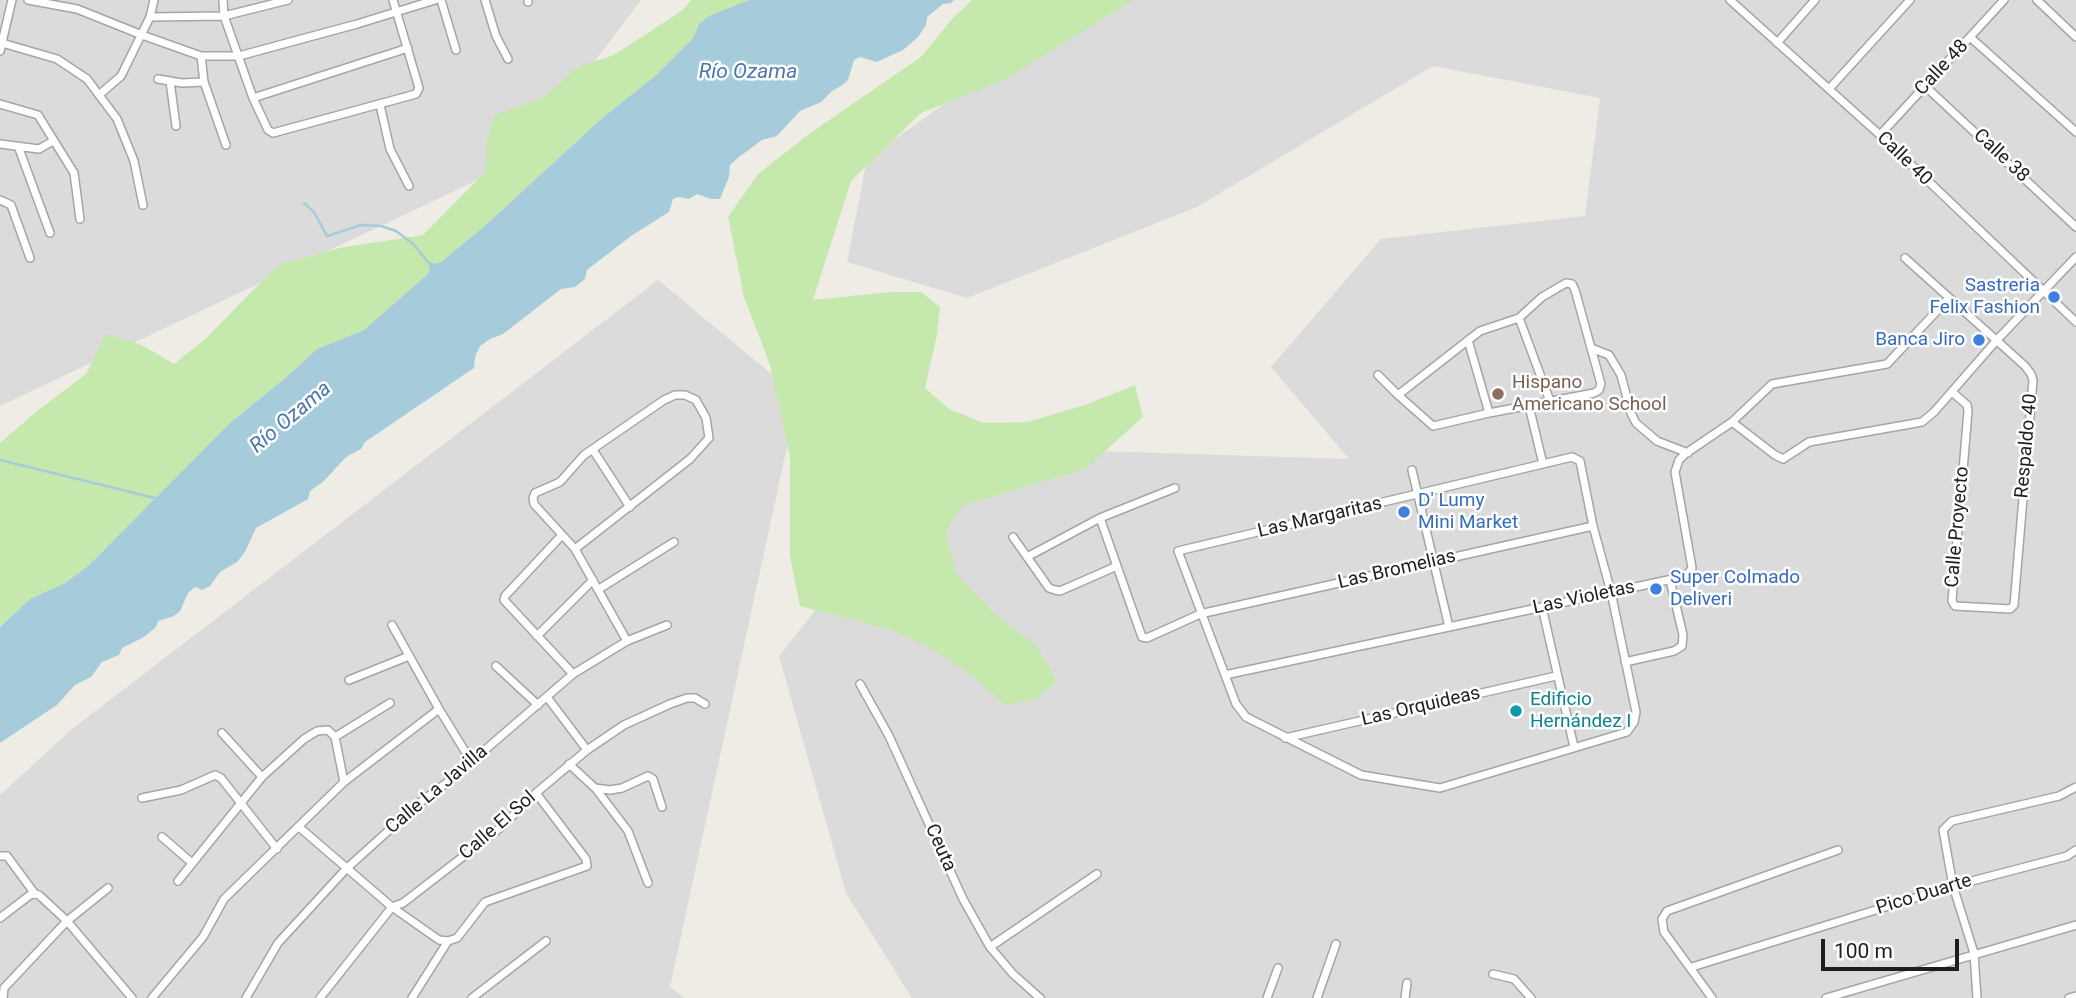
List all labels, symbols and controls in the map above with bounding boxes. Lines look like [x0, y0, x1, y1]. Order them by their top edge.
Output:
street label: Calle 48 [1910, 35, 1974, 101]
water label: Río Ozama [699, 60, 797, 86]
street label: Calle 38 [1968, 124, 2034, 188]
street label: Calle 40 [1872, 127, 1936, 191]
place label: Sastreria Felix Fashion [1929, 275, 2040, 319]
marker: Sastreria Felix Fashion [2046, 289, 2062, 305]
place label: Banca Jiro [1875, 329, 1965, 351]
marker: Banca Jiro [1971, 332, 1987, 348]
place label: Hispano Americano School [1512, 372, 1666, 416]
water label: Río Ozama [245, 377, 337, 459]
marker: Hispano Americano School [1490, 386, 1506, 402]
street label: Respaldo 40 [2011, 393, 2043, 499]
street label: Calle Proyecto [1941, 466, 1975, 588]
place label: D' Lumy Mini Market [1418, 490, 1518, 534]
street label: Las Margaritas [1256, 493, 1384, 543]
marker: D' Lumy Mini Market [1396, 504, 1412, 520]
street label: Las Bromelias [1336, 545, 1458, 595]
place label: Super Colmado Deliveri [1670, 567, 1800, 611]
street label: Las Violetas [1531, 576, 1637, 620]
marker: Super Colmado Deliveri [1648, 581, 1664, 597]
street label: Las Orquideas [1359, 682, 1483, 732]
place label: Edificio Hernández I [1530, 689, 1631, 733]
marker: Edificio Hernández I [1508, 703, 1524, 719]
street label: Calle La Javilla [381, 741, 493, 839]
street label: Calle El Sol [455, 787, 541, 865]
street label: Ceuta [920, 821, 960, 875]
street label: Pico Duarte [1874, 870, 1974, 920]
scale bar [1824, 925, 1962, 969]
text: 100 m [1834, 939, 1893, 963]

